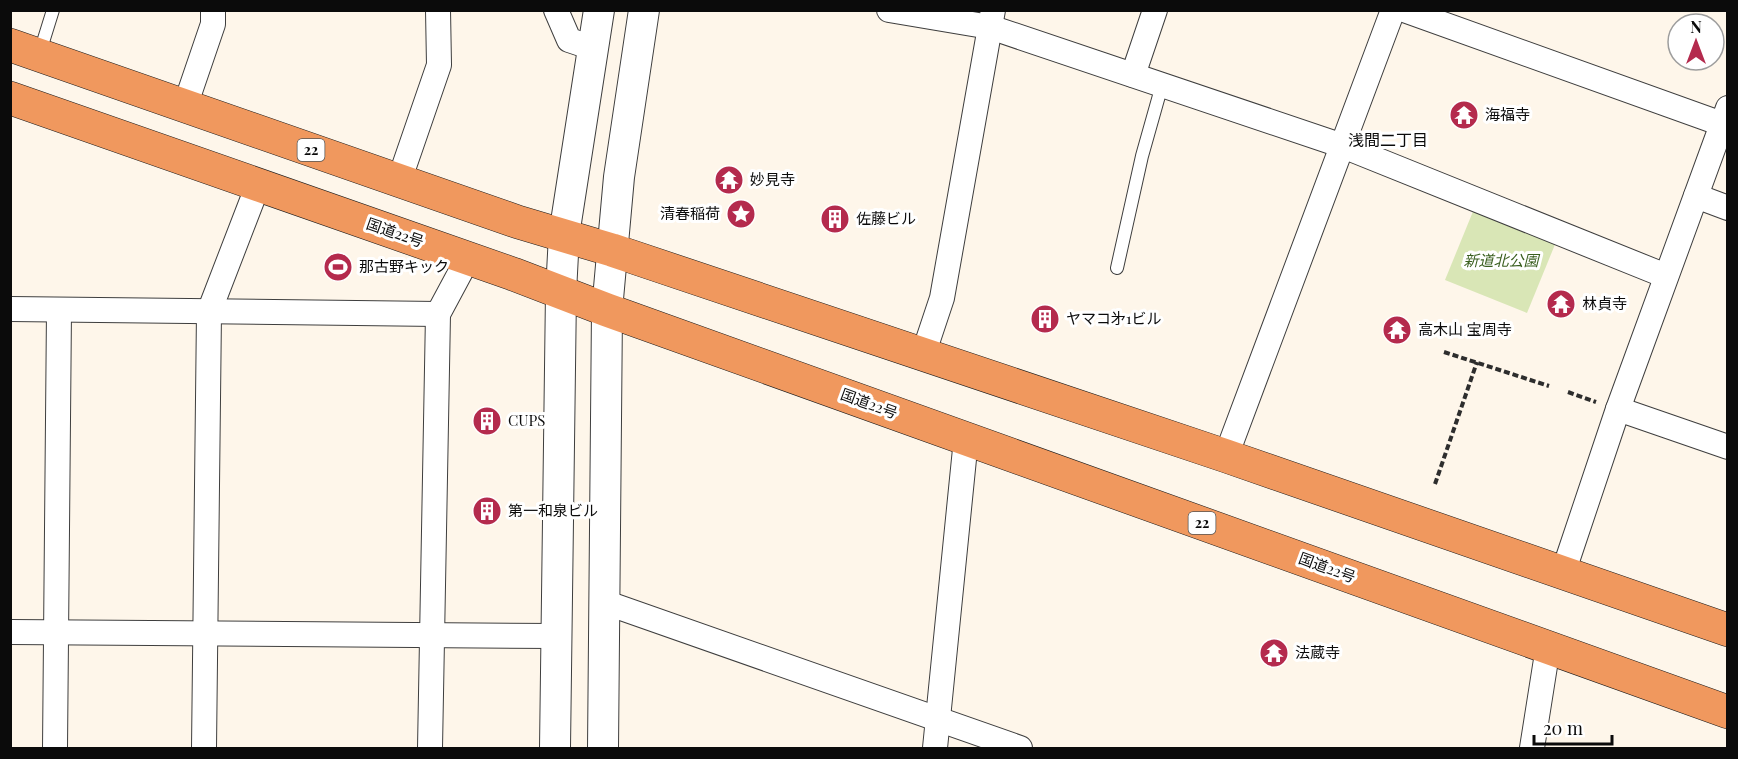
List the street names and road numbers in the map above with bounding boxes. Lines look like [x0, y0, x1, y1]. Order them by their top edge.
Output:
road number: 22 [298, 139, 324, 161]
street label: 国道22号 [364, 213, 427, 251]
street label: 国道22号 [838, 384, 901, 423]
road number: 22 [1188, 512, 1216, 534]
street label: 国道22号 [1296, 548, 1359, 587]

